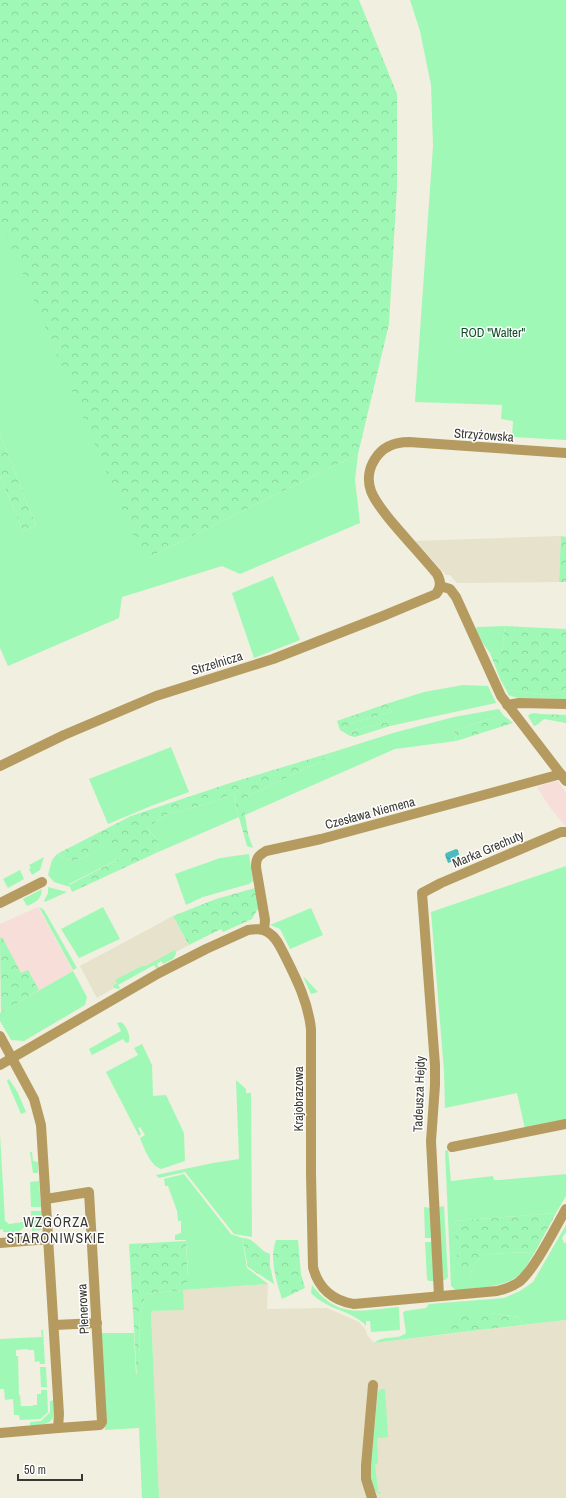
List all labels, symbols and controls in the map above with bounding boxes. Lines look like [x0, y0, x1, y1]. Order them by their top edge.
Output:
park label: ROD "Walter" [461, 324, 526, 341]
street label: Strzyżowska [454, 424, 515, 446]
street label: Strzelnicza [189, 647, 245, 679]
street label: Czesława Niemena [323, 793, 417, 833]
street label: Marka Grechuty [450, 826, 527, 872]
street label: Tadeusza Hejdy [409, 1055, 429, 1132]
street label: Krajobrazowa [290, 1066, 307, 1132]
district label: WZGÓRZA STARONIWSKIE [6, 1213, 106, 1247]
street label: Plenerowa [73, 1283, 93, 1335]
scale bar [18, 1456, 82, 1482]
text: 50 m [24, 1462, 46, 1478]

